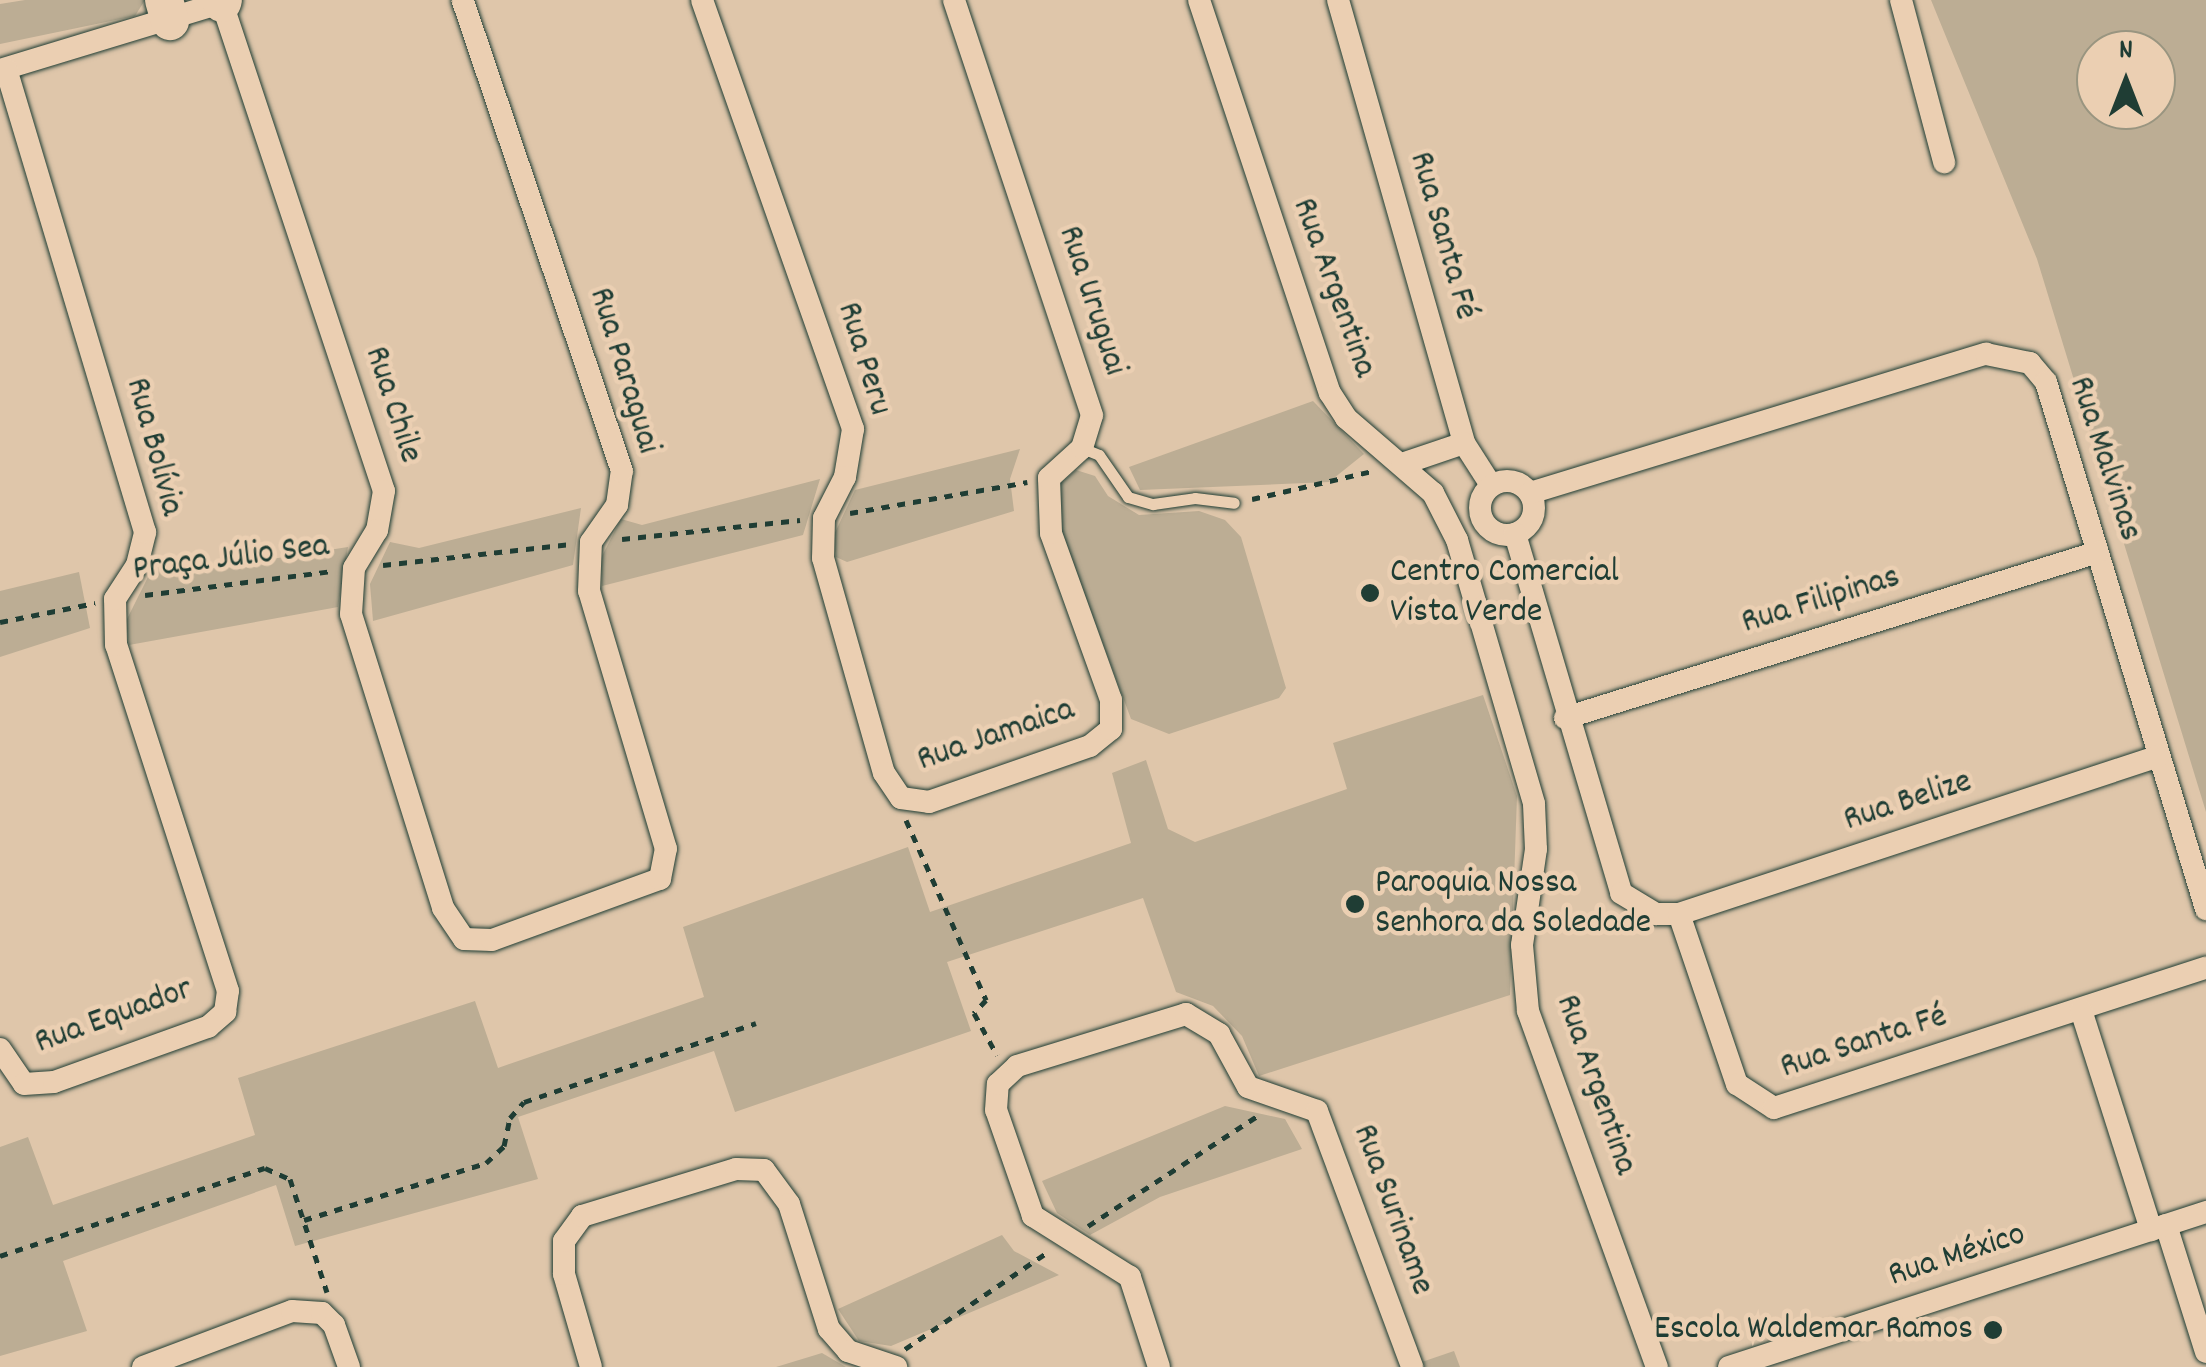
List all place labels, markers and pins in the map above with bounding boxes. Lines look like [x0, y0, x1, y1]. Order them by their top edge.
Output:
place label: Centro Comercial Vista Verde [1390, 552, 1619, 634]
marker: Centro Comercial Vista Verde [1359, 582, 1381, 604]
place label: Paroquia Nossa Senhora da Soledade [1375, 863, 1651, 945]
marker: Paroquia Nossa Senhora da Soledade [1344, 893, 1366, 915]
place label: Escola Waldemar Ramos [1654, 1309, 1973, 1351]
marker: Escola Waldemar Ramos [1982, 1319, 2004, 1341]

